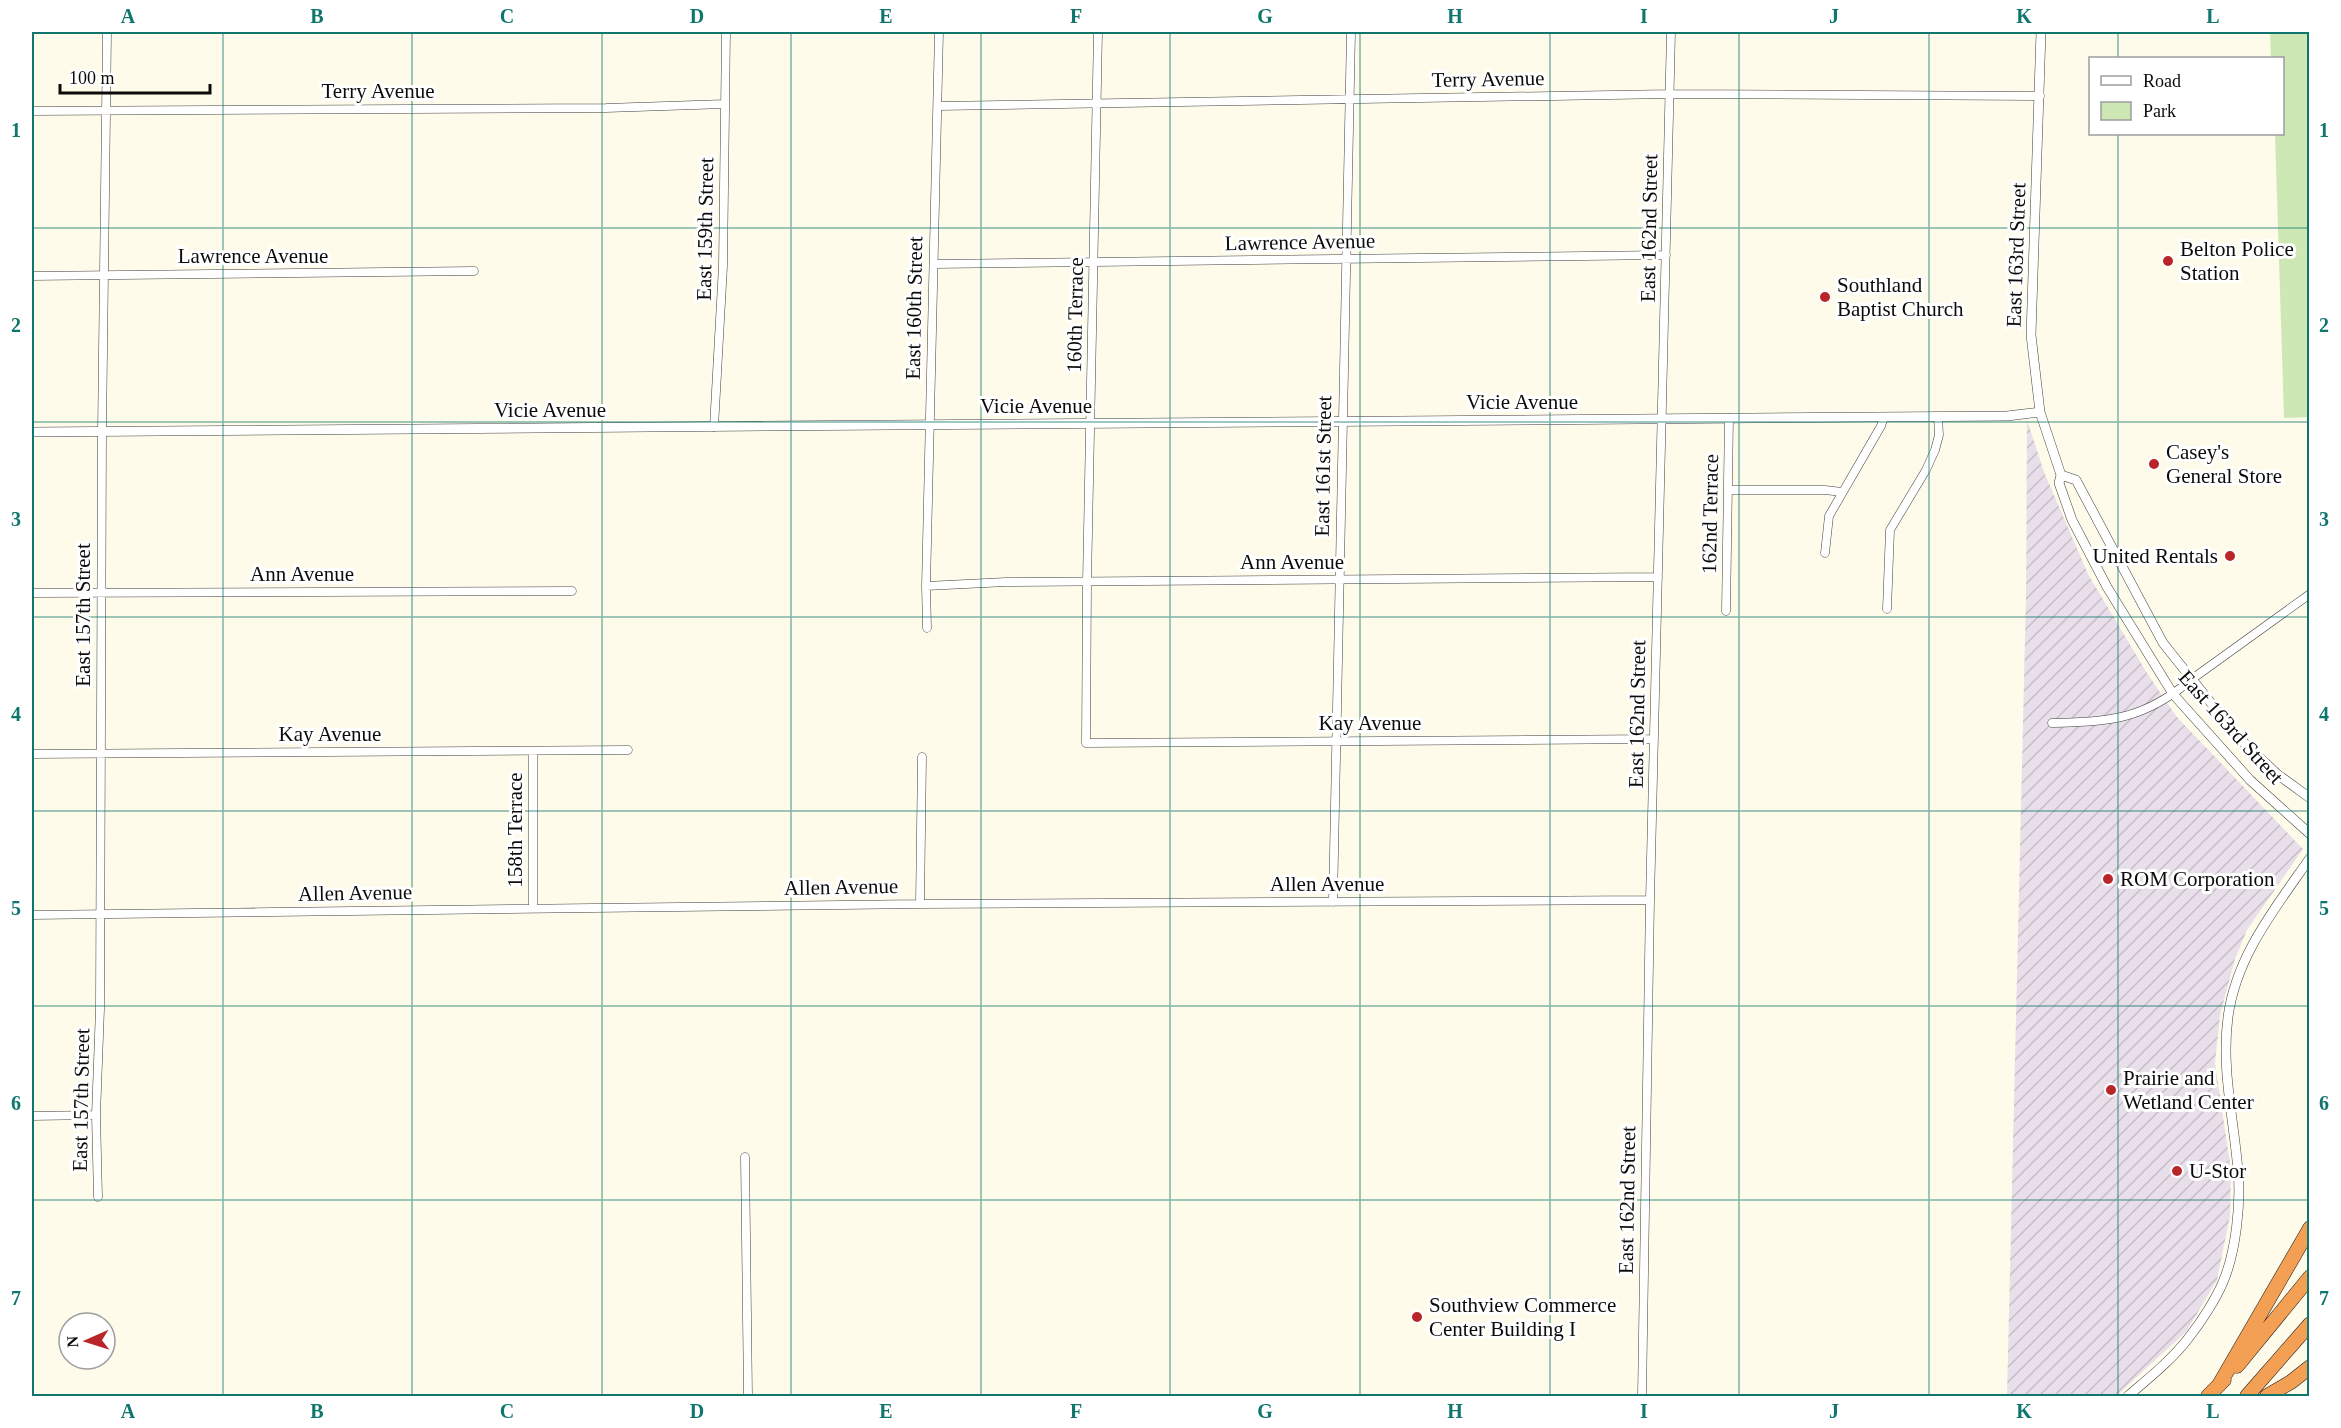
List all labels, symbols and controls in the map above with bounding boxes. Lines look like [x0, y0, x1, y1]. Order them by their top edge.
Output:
text: A [121, 5, 136, 27]
text: B [310, 5, 324, 27]
text: C [500, 5, 514, 27]
text: D [690, 5, 704, 27]
text: E [879, 5, 893, 27]
text: F [1070, 5, 1082, 27]
text: G [1257, 5, 1273, 27]
text: H [1447, 5, 1463, 27]
text: I [1640, 5, 1648, 27]
text: J [1829, 5, 1839, 27]
text: K [2016, 5, 2032, 27]
text: L [2206, 5, 2220, 27]
scale bar [60, 57, 210, 95]
legend [2089, 57, 2284, 135]
street label: Terry Avenue [1431, 66, 1545, 92]
text: 100 m [69, 68, 115, 88]
text: Road [2143, 71, 2181, 91]
street label: Terry Avenue [321, 79, 435, 103]
text: Park [2143, 101, 2176, 121]
text: 1 [11, 119, 21, 141]
text: 1 [2319, 119, 2329, 141]
street label: East 162nd Street [1636, 154, 1662, 302]
street label: East 159th Street [692, 157, 718, 301]
street label: East 163rd Street [2001, 182, 2031, 328]
street label: Lawrence Avenue [1224, 229, 1376, 255]
street label: East 160th Street [901, 236, 927, 380]
place label: Belton Police Station [2180, 237, 2294, 285]
street label: Lawrence Avenue [178, 244, 328, 268]
marker: Belton Police Station [2161, 254, 2175, 268]
street label: 160th Terrace [1062, 257, 1088, 373]
place label: Southland Baptist Church [1837, 273, 1964, 321]
marker: Southland Baptist Church [1818, 290, 1832, 304]
text: 2 [11, 314, 21, 336]
text: 2 [2319, 314, 2329, 336]
street label: Vicie Avenue [1466, 390, 1578, 414]
street label: Vicie Avenue [980, 394, 1092, 418]
street label: East 161st Street [1310, 395, 1336, 537]
street label: Vicie Avenue [494, 398, 606, 422]
place label: Casey's General Store [2166, 440, 2282, 488]
street label: 162nd Terrace [1697, 454, 1723, 574]
marker: Casey's General Store [2147, 457, 2161, 471]
text: 3 [11, 508, 21, 530]
text: 3 [2319, 508, 2329, 530]
street label: East 157th Street [71, 543, 95, 687]
place label: United Rentals [2093, 544, 2218, 568]
marker: United Rentals [2223, 549, 2237, 563]
street label: Ann Avenue [1240, 550, 1344, 574]
street label: Ann Avenue [250, 562, 354, 586]
street label: East 162nd Street [1624, 640, 1650, 788]
street label: East 163rd Street [2174, 665, 2288, 789]
text: 4 [11, 703, 21, 725]
text: 4 [2319, 703, 2329, 725]
street label: Kay Avenue [1319, 711, 1421, 735]
street label: Kay Avenue [279, 722, 381, 746]
street label: 158th Terrace [503, 772, 527, 888]
place label: ROM Corporation [2120, 867, 2275, 891]
street label: Allen Avenue [1270, 872, 1384, 896]
marker: ROM Corporation [2101, 872, 2115, 886]
street label: Allen Avenue [784, 874, 898, 900]
street label: Allen Avenue [298, 880, 412, 906]
text: 5 [11, 897, 21, 919]
text: 5 [2319, 897, 2329, 919]
street label: East 157th Street [68, 1028, 94, 1172]
place label: Prairie and Wetland Center [2123, 1066, 2254, 1114]
marker: Prairie and Wetland Center [2104, 1083, 2118, 1097]
text: 6 [11, 1092, 21, 1114]
text: 6 [2319, 1092, 2329, 1114]
street label: East 162nd Street [1614, 1126, 1640, 1274]
place label: U-Stor [2189, 1159, 2246, 1183]
marker: U-Stor [2170, 1164, 2184, 1178]
text: 7 [11, 1287, 21, 1309]
text: 7 [2319, 1287, 2329, 1309]
place label: Southview Commerce Center Building I [1429, 1293, 1616, 1341]
marker: Southview Commerce Center Building I [1410, 1310, 1424, 1324]
north arrow [57, 1311, 117, 1371]
text: N [64, 1335, 81, 1348]
text: A [121, 1400, 136, 1422]
text: B [310, 1400, 324, 1422]
text: C [500, 1400, 514, 1422]
text: D [690, 1400, 704, 1422]
text: E [879, 1400, 893, 1422]
text: F [1070, 1400, 1082, 1422]
text: G [1257, 1400, 1273, 1422]
text: H [1447, 1400, 1463, 1422]
text: I [1640, 1400, 1648, 1422]
text: J [1829, 1400, 1839, 1422]
text: K [2016, 1400, 2032, 1422]
text: L [2206, 1400, 2220, 1422]

